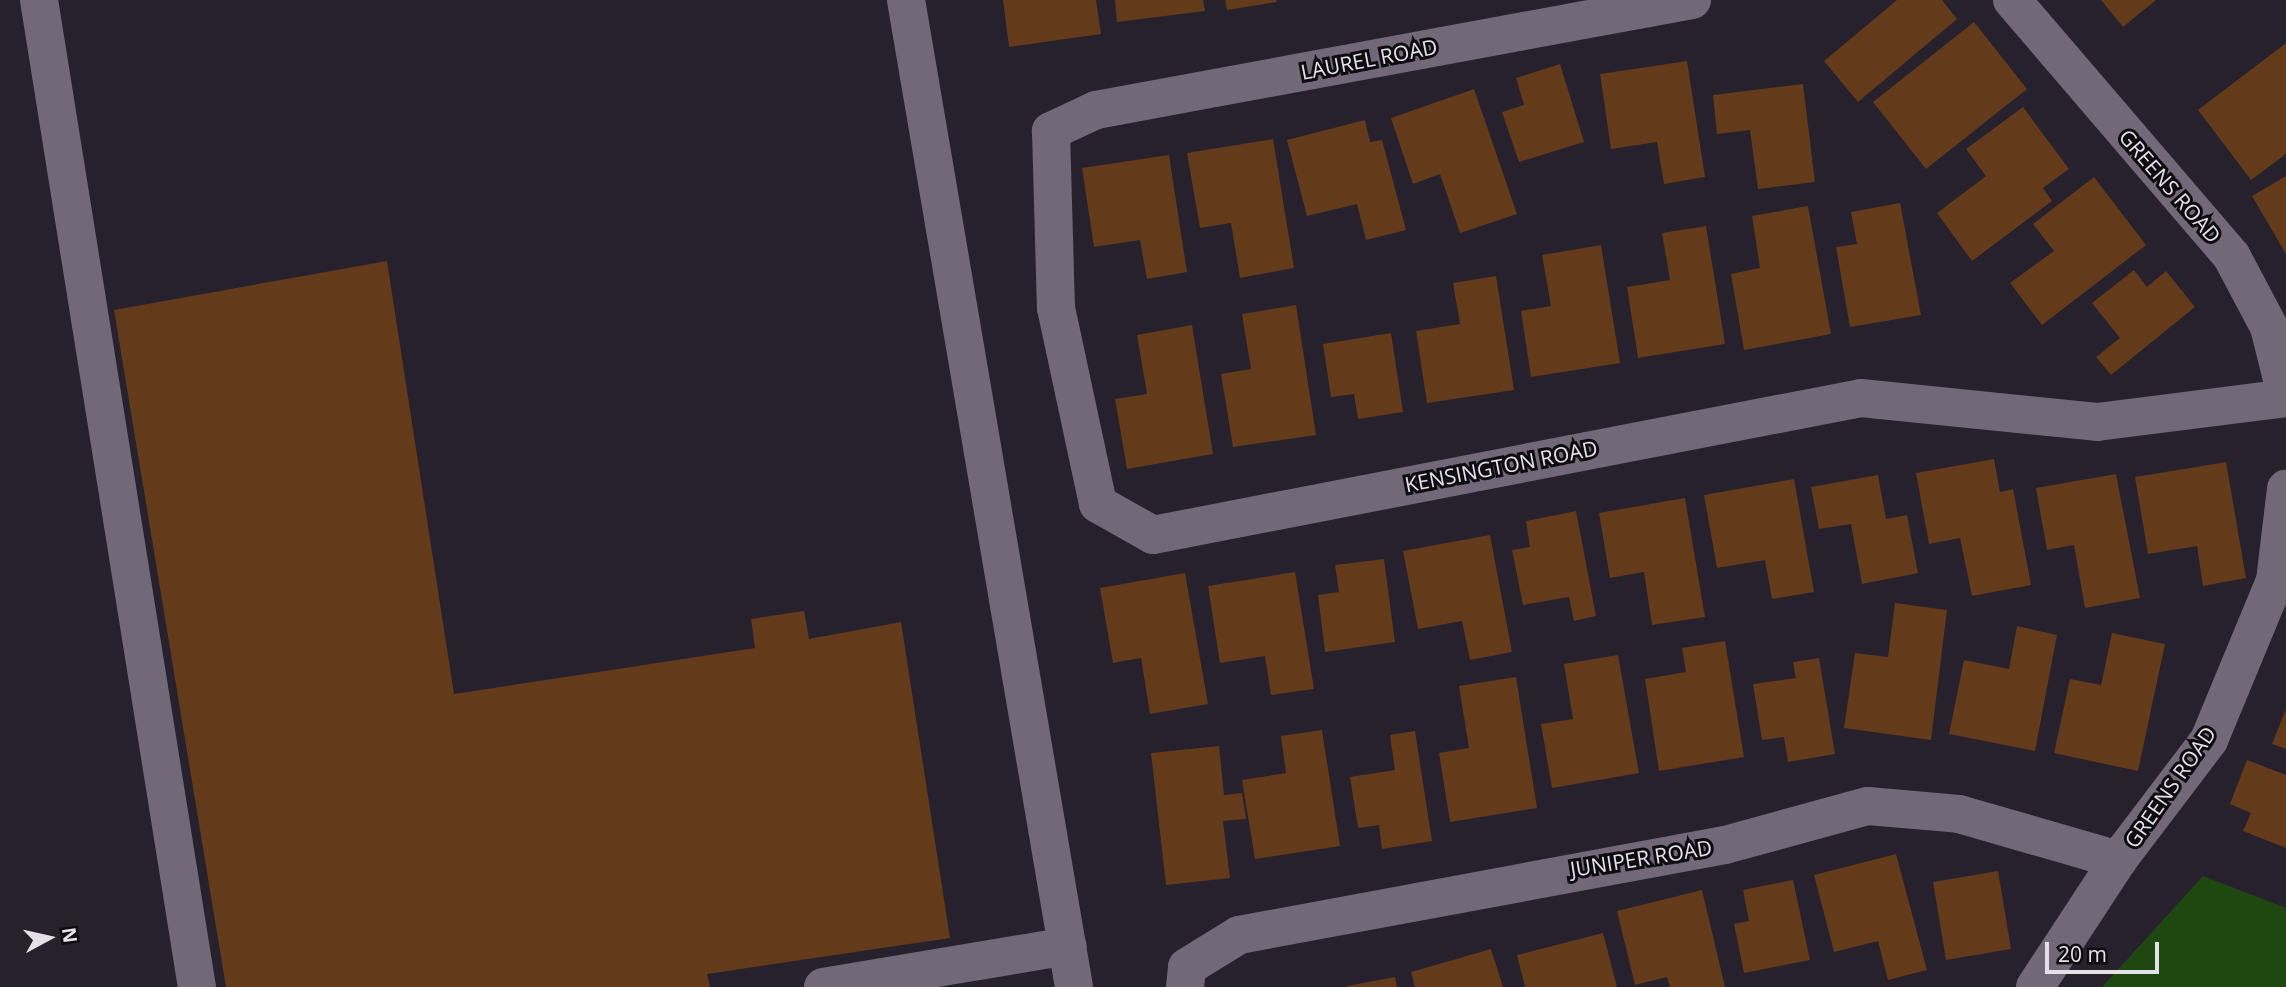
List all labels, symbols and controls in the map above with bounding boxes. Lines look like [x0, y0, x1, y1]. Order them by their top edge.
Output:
street label: LAUREL ROAD [1299, 33, 1439, 85]
street label: GREENS ROAD [2114, 124, 2226, 248]
street label: KENSINGTON ROAD [1403, 435, 1599, 497]
street label: GREENS ROAD [2119, 722, 2221, 852]
street label: JUNIPER ROAD [1568, 834, 1714, 882]
north arrow [14, 903, 84, 973]
text: N [56, 926, 84, 945]
scale bar [2048, 928, 2162, 972]
text: 20 m [2058, 940, 2107, 968]

